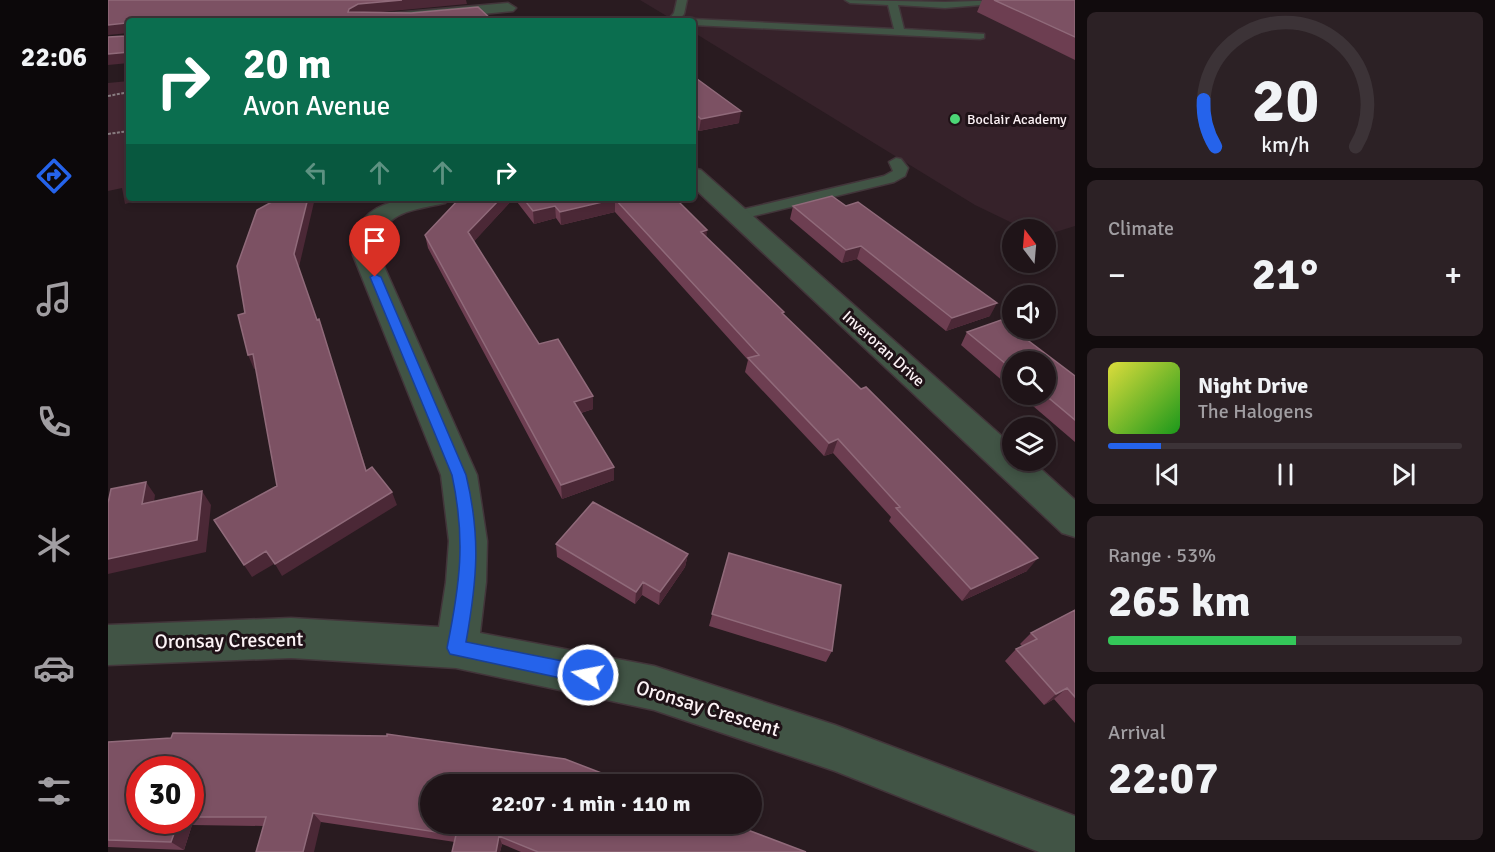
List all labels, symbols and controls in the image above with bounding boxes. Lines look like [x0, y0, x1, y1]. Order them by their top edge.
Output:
text: 20 m [243, 39, 332, 90]
text: 22:06 [21, 41, 87, 74]
icon: right [144, 42, 222, 120]
text: 20 [1251, 62, 1319, 139]
text: Avon Avenue [243, 90, 390, 123]
place label: Boclair Academy [967, 111, 1067, 128]
marker: Boclair Academy [948, 112, 962, 126]
text: km/h [1261, 132, 1309, 158]
icon: directions [33, 155, 75, 197]
icon: left [300, 156, 333, 189]
icon: ahead [363, 156, 396, 189]
icon: ahead [426, 156, 459, 189]
icon: right [489, 156, 522, 189]
pin [349, 215, 400, 277]
text: Climate [1108, 216, 1174, 241]
north arrow [1002, 219, 1056, 273]
map controls [1002, 219, 1056, 471]
icon: arrive [358, 224, 391, 257]
text: 21° [1252, 247, 1318, 302]
text: − [1108, 255, 1126, 296]
text: + [1444, 255, 1462, 296]
icon: music [33, 278, 75, 320]
button: sound [1002, 285, 1056, 339]
street label: Inveroran Drive [838, 306, 929, 391]
button: search [1002, 351, 1056, 405]
text: Night Drive [1198, 372, 1308, 399]
text: The Halogens [1198, 399, 1313, 424]
icon: phone [33, 401, 75, 443]
button: layers [1002, 417, 1056, 471]
icon: previous [1151, 458, 1184, 491]
icon: pause [1269, 458, 1302, 491]
icon: next [1387, 458, 1420, 491]
icon: climate [33, 524, 75, 566]
text: Range · 53% [1108, 543, 1216, 568]
text: 265 km [1108, 574, 1251, 629]
street label: Oronsay Crescent [154, 627, 304, 654]
position arrow [556, 643, 620, 707]
icon: car [33, 647, 75, 689]
street label: Oronsay Crescent [633, 675, 783, 742]
text: Arrival [1108, 720, 1166, 745]
text: 22:07 [1108, 751, 1218, 806]
speed limit sign: 30 [126, 756, 204, 834]
icon: filters [33, 770, 75, 812]
text: 22:07 · 1 min · 110 m [491, 790, 691, 817]

